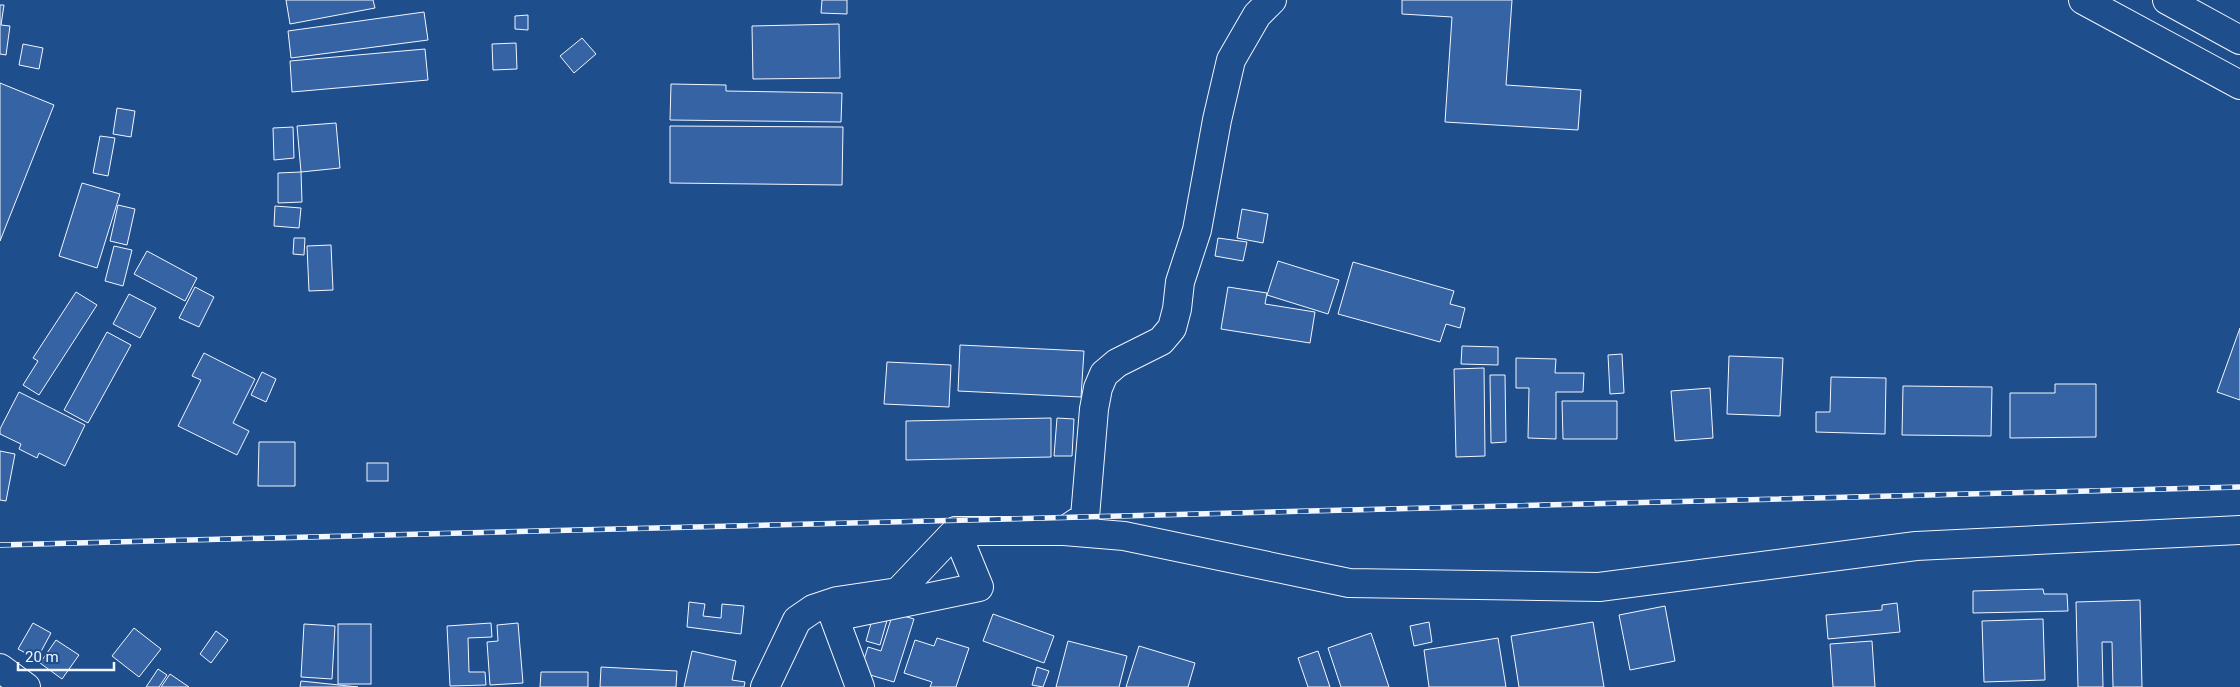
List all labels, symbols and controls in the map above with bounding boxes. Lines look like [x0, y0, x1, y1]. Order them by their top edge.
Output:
scale bar [18, 640, 114, 672]
text: 20 m [25, 648, 59, 666]

